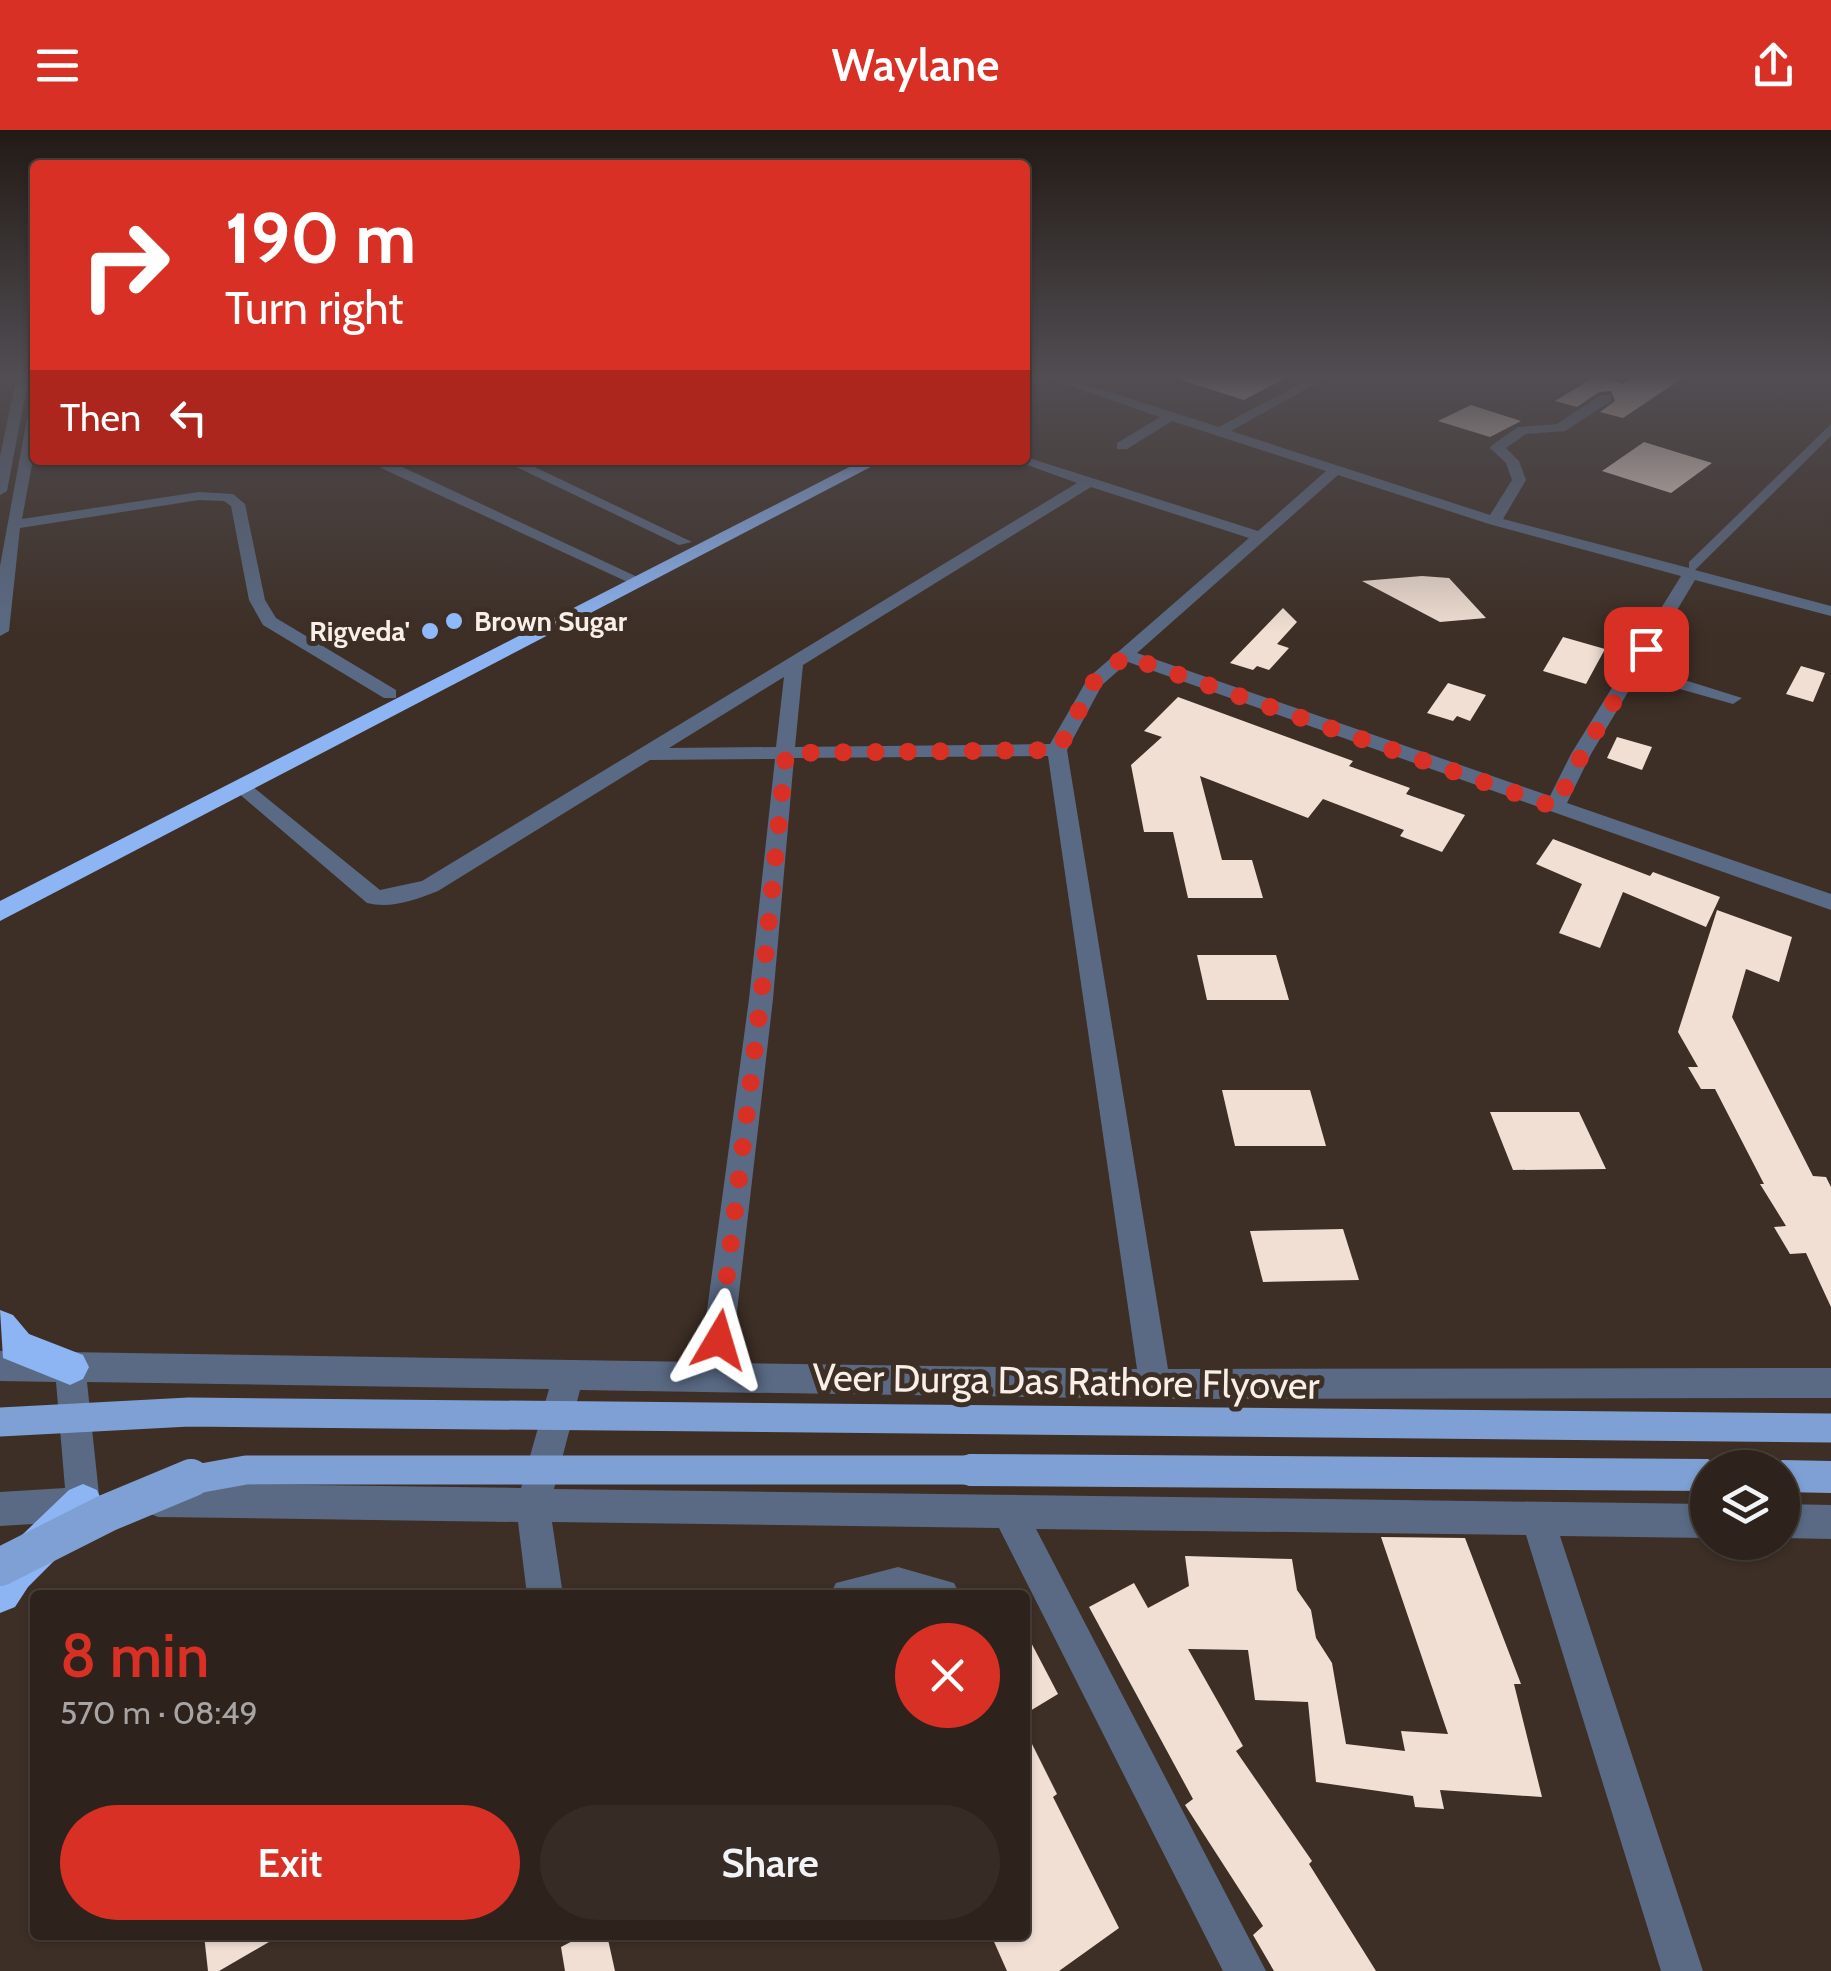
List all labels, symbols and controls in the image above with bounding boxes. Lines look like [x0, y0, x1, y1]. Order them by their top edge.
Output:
icon: menu [30, 38, 85, 93]
text: Waylane [832, 38, 999, 92]
icon: share [1746, 38, 1801, 93]
text: 190 m [225, 195, 416, 281]
icon: right [60, 200, 190, 330]
text: Turn right [225, 281, 404, 335]
icon: left [161, 390, 216, 445]
text: Then [60, 394, 141, 441]
place label: Brown Sugar [474, 604, 628, 638]
pin [1604, 607, 1689, 692]
marker: Brown Sugar [443, 610, 465, 632]
place label: Rigveda' [309, 614, 410, 648]
marker: Rigveda' [419, 620, 441, 642]
icon: arrive [1619, 622, 1674, 677]
position arrow [667, 1288, 771, 1392]
street label: Veer Durga Das Rathore Flyover [812, 1353, 1320, 1409]
map controls [1690, 1450, 1800, 1560]
button: layers [1690, 1450, 1800, 1560]
text: 8 min [60, 1619, 209, 1692]
button: close [895, 1623, 1000, 1728]
text: 570 m · 08:49 [60, 1693, 258, 1732]
button: Exit [60, 1805, 520, 1920]
button: Share [540, 1805, 1000, 1920]

